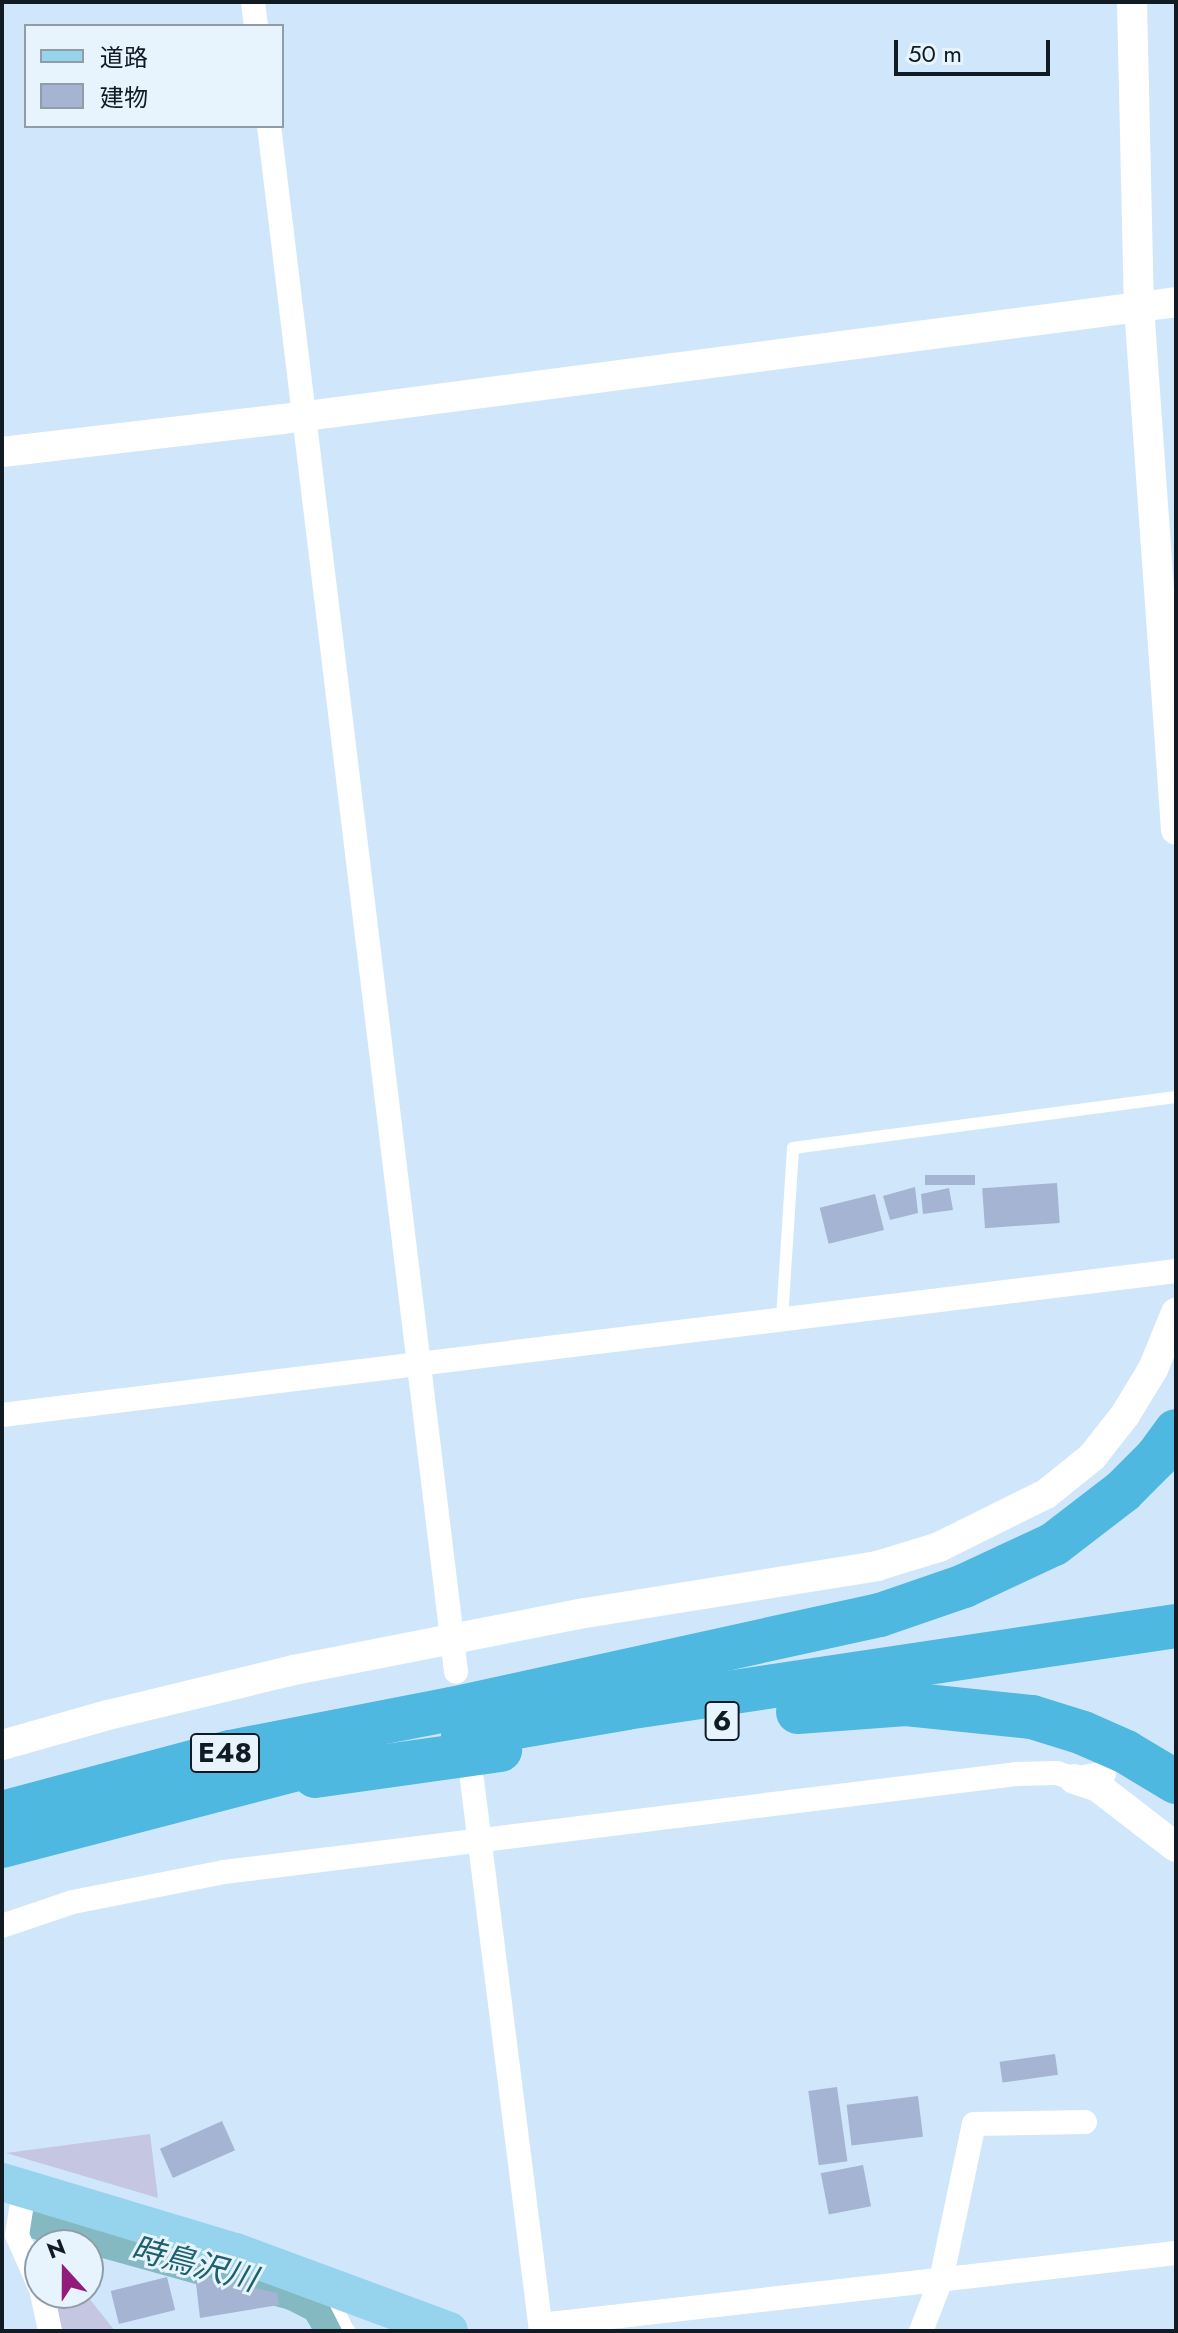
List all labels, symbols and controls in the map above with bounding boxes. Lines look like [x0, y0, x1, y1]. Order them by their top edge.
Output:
legend [24, 24, 284, 128]
scale bar [898, 24, 1054, 74]
text: 50 m [908, 36, 962, 71]
text: 道路 [100, 40, 148, 75]
text: 建物 [100, 80, 148, 115]
road number: 6 [704, 1697, 740, 1745]
road number: E48 [189, 1729, 261, 1777]
north arrow [24, 2229, 104, 2309]
water label: 時鳥沢川 [127, 2229, 261, 2299]
text: N [42, 2230, 70, 2267]

